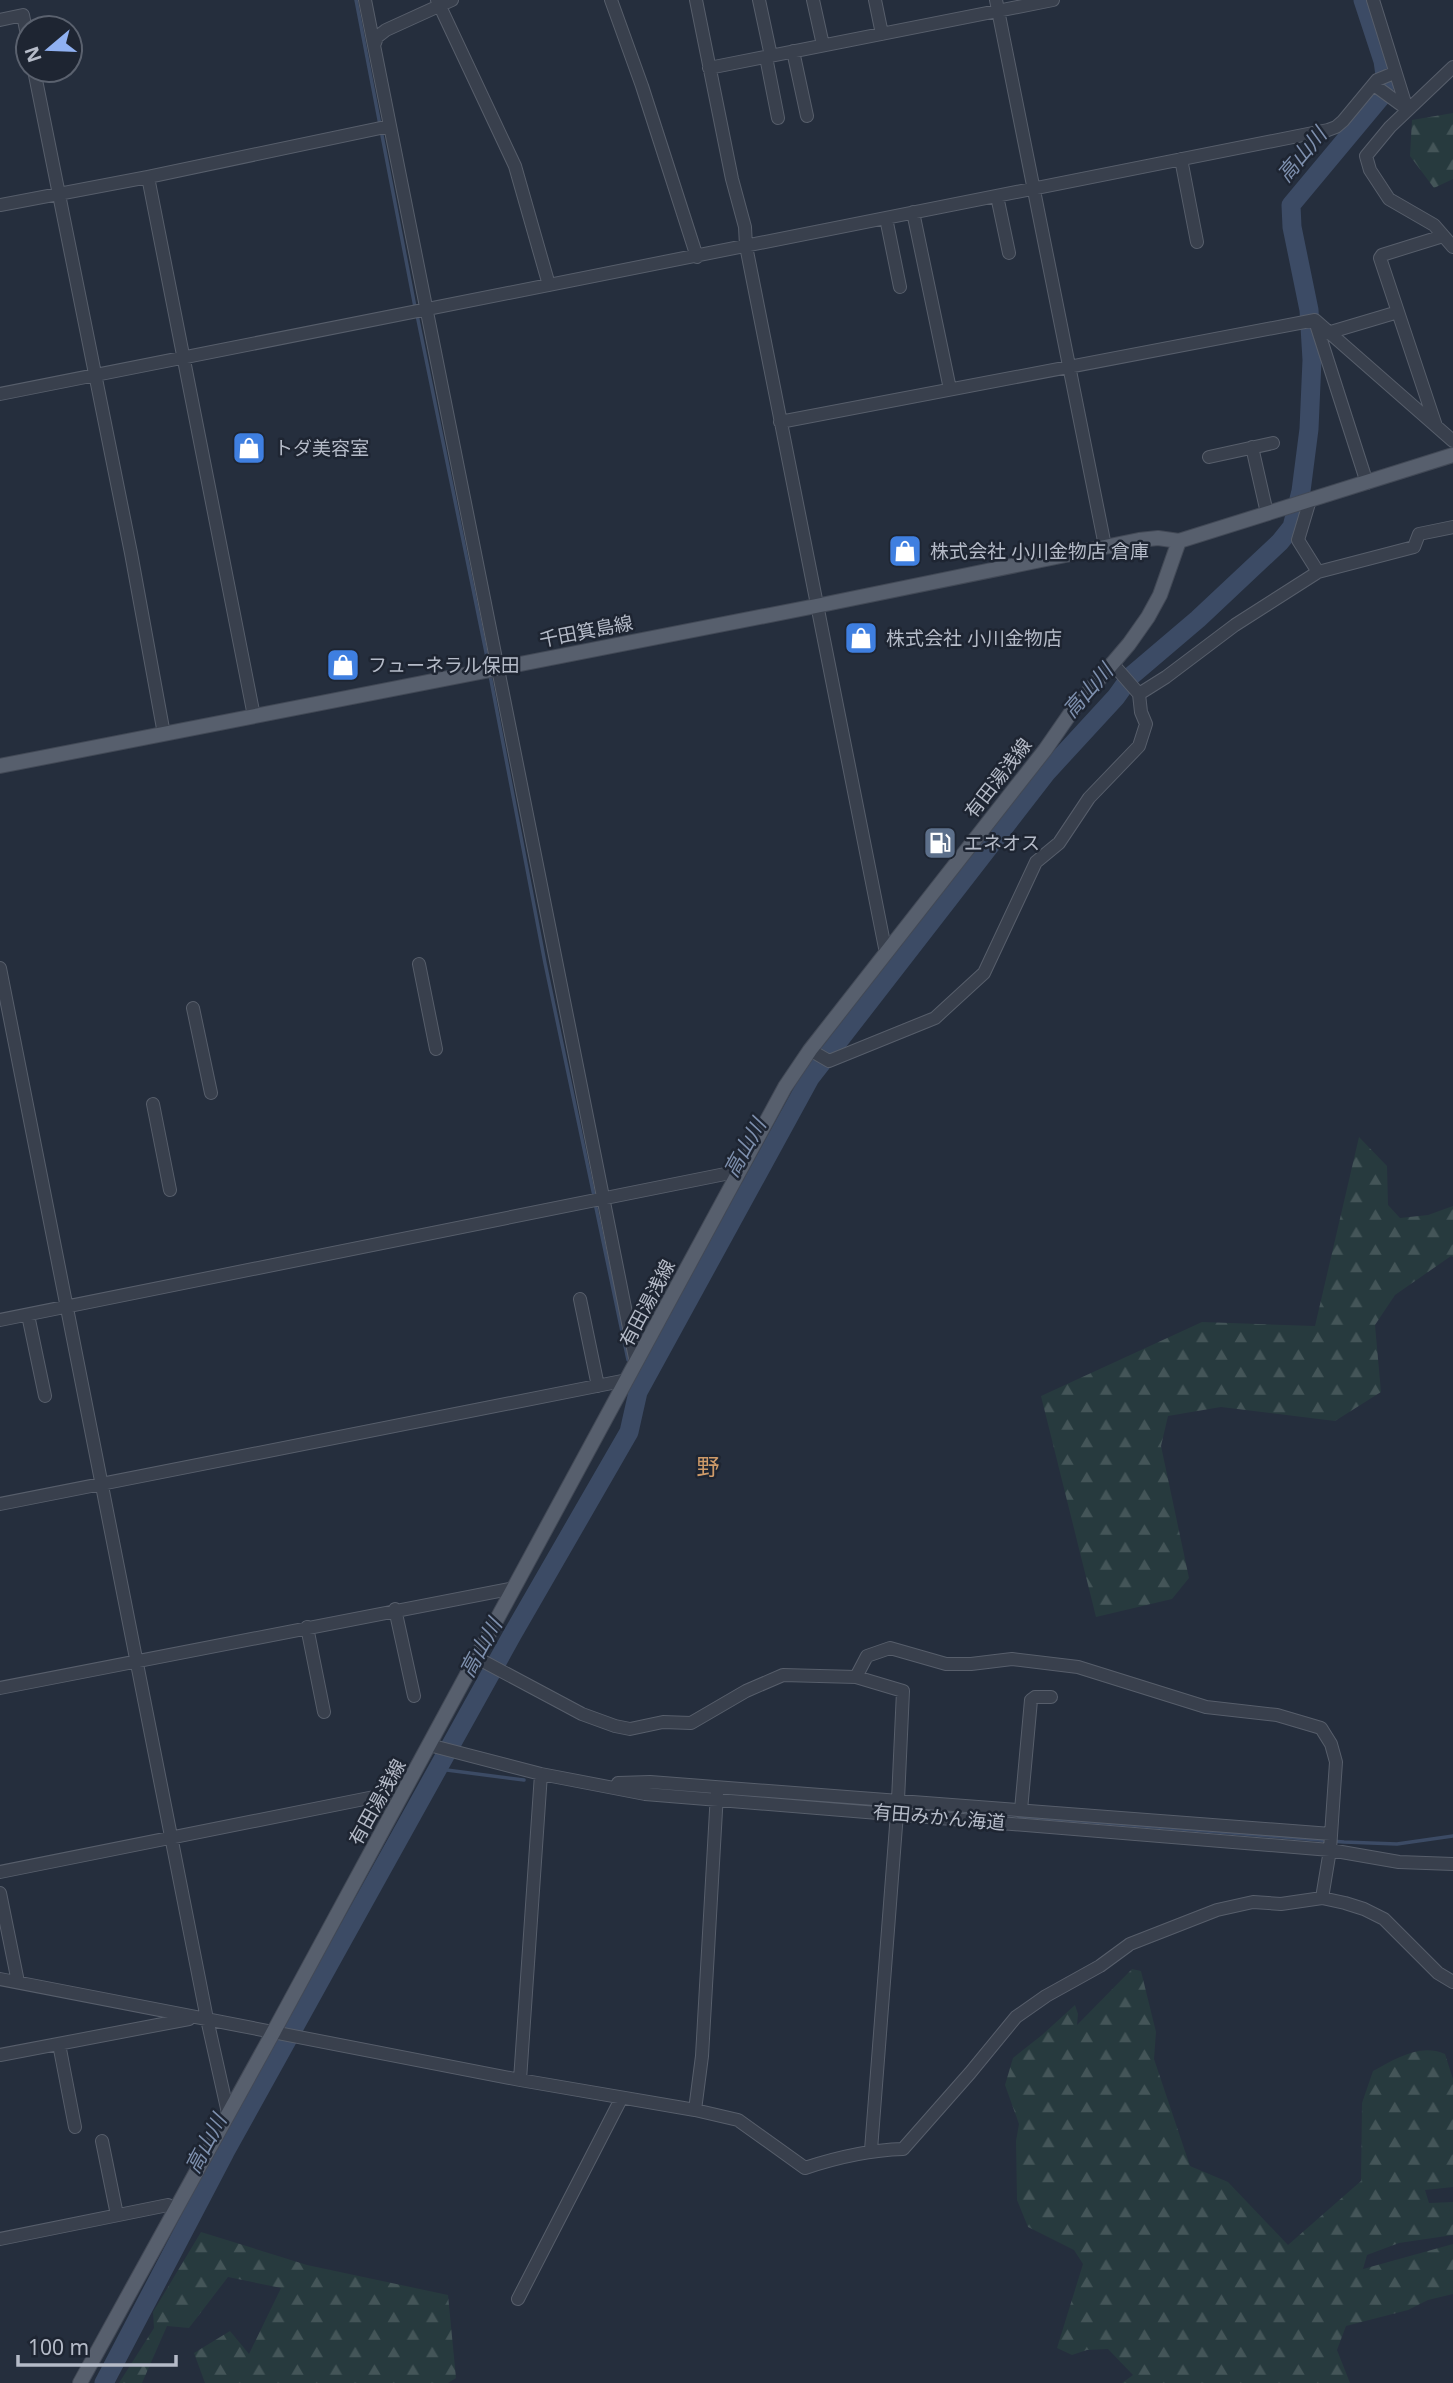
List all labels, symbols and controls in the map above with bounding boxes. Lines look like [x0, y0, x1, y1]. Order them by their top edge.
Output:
north arrow [14, 14, 84, 84]
text: N [18, 43, 48, 66]
water label: 高山川 [1270, 120, 1333, 187]
shop icon: トダ美容室 [230, 429, 268, 467]
place label: トダ美容室 [274, 435, 369, 461]
shop icon: 株式会社 小川金物店 倉庫 [886, 532, 924, 570]
place label: 株式会社 小川金物店 倉庫 [930, 538, 1149, 564]
street label: 千田箕島線 [537, 609, 635, 653]
shop icon: 株式会社 小川金物店 [842, 619, 880, 657]
place label: 株式会社 小川金物店 [886, 625, 1062, 651]
shop icon: フューネラル保田 [324, 646, 362, 684]
place label: フューネラル保田 [368, 652, 520, 678]
water label: 高山川 [1056, 656, 1120, 723]
street label: 有田湯浅線 [959, 733, 1037, 823]
fuel station icon: エネオス [921, 824, 959, 862]
place label: エネオス [964, 830, 1040, 856]
water label: 高山川 [717, 1111, 773, 1182]
street label: 有田湯浅線 [613, 1255, 681, 1351]
district label: 野 [697, 1450, 720, 1482]
water label: 高山川 [453, 1611, 509, 1682]
street label: 有田湯浅線 [343, 1754, 411, 1850]
street label: 有田みかん海道 [872, 1798, 1006, 1836]
water label: 高山川 [178, 2107, 233, 2178]
scale bar [18, 2324, 175, 2368]
text: 100 m [28, 2333, 89, 2361]

